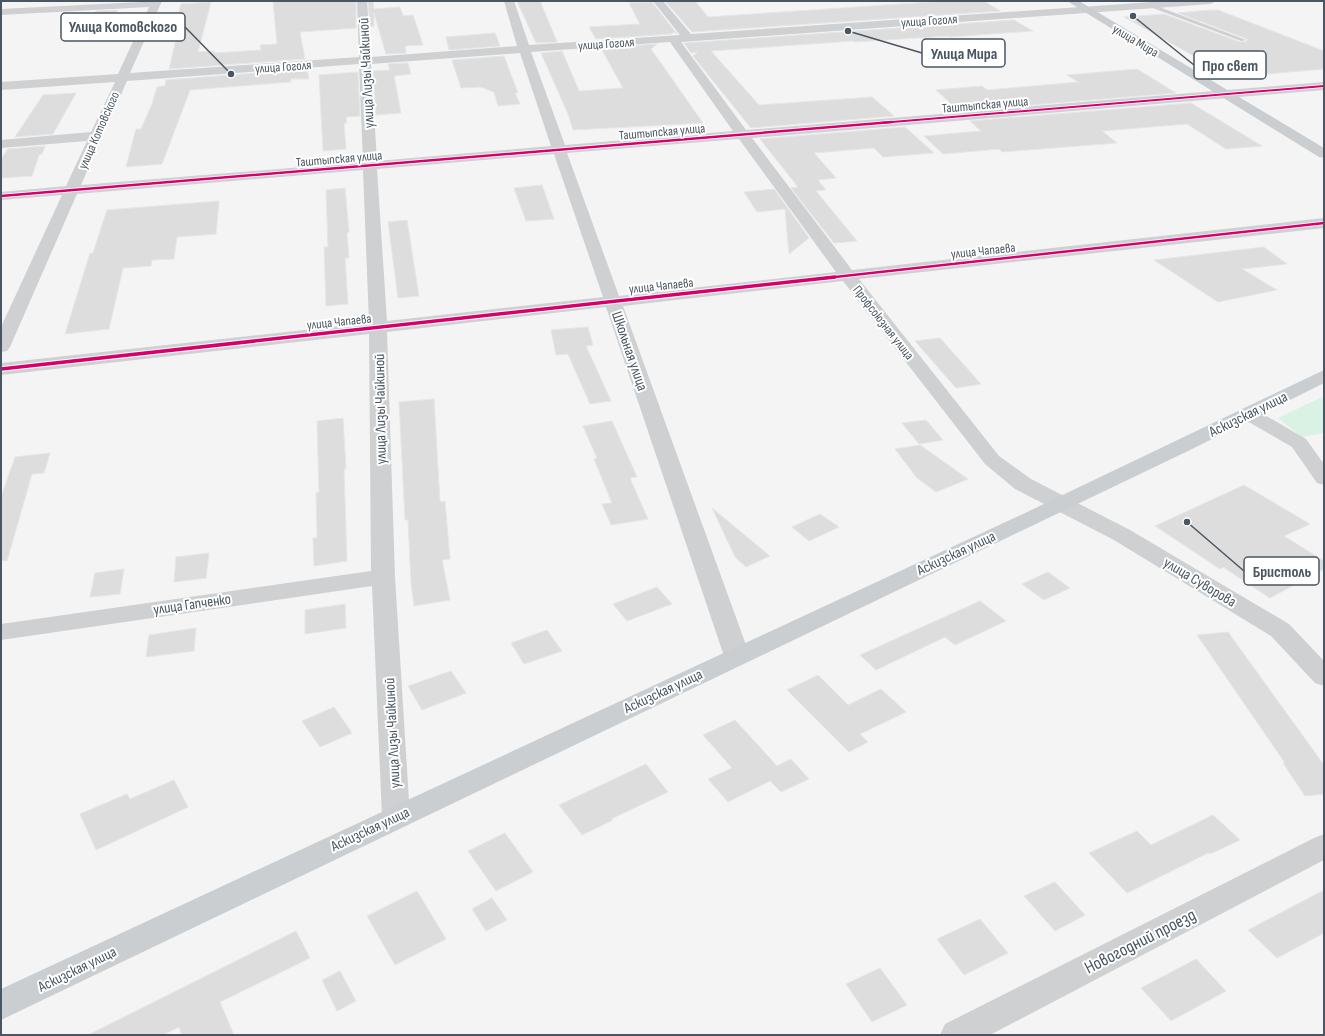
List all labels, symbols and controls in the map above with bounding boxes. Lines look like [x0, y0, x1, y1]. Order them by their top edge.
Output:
street label: улица Гоголя [900, 11, 958, 31]
callout: Улица Котовского [61, 13, 185, 41]
street label: улица Лизы Чайкиной [354, 17, 379, 129]
text: Улица Котовского [69, 18, 177, 37]
street label: улица Мира [1110, 21, 1161, 61]
street label: улица Гоголя [577, 34, 635, 54]
callout: Улица Мира [922, 39, 1005, 67]
text: Улица Мира [931, 45, 997, 64]
callout: Про свет [1194, 51, 1266, 79]
street label: улица Гоголя [254, 57, 312, 77]
text: Про свет [1202, 57, 1258, 76]
street label: улица Котовского [75, 89, 123, 172]
street label: Таштыпская улица [941, 93, 1029, 117]
street label: Таштыпская улица [618, 120, 706, 144]
street label: Таштыпская улица [295, 147, 383, 171]
street label: улица Чапаева [950, 240, 1016, 262]
street label: улица Чапаева [628, 275, 694, 297]
street label: Профсоюзная улица [849, 282, 917, 363]
street label: Школьная улица [607, 309, 652, 394]
street label: улица Чапаева [306, 311, 372, 333]
street label: улица Лизы Чайкиной [370, 354, 391, 464]
street label: Аскизская улица [1205, 387, 1291, 442]
street label: Аскизская улица [913, 527, 999, 580]
street label: улица Суворова [1160, 553, 1240, 612]
callout: Бристоль [1244, 557, 1319, 585]
text: Бристоль [1253, 563, 1312, 582]
street label: улица Гапченко [152, 590, 232, 619]
street label: Аскизская улица [620, 665, 706, 718]
street label: улица Лизы Чайкиной [380, 677, 405, 789]
street label: Аскизская улица [327, 803, 413, 856]
street label: Новогодний проезд [1081, 904, 1200, 979]
street label: Аскизская улица [34, 942, 120, 997]

